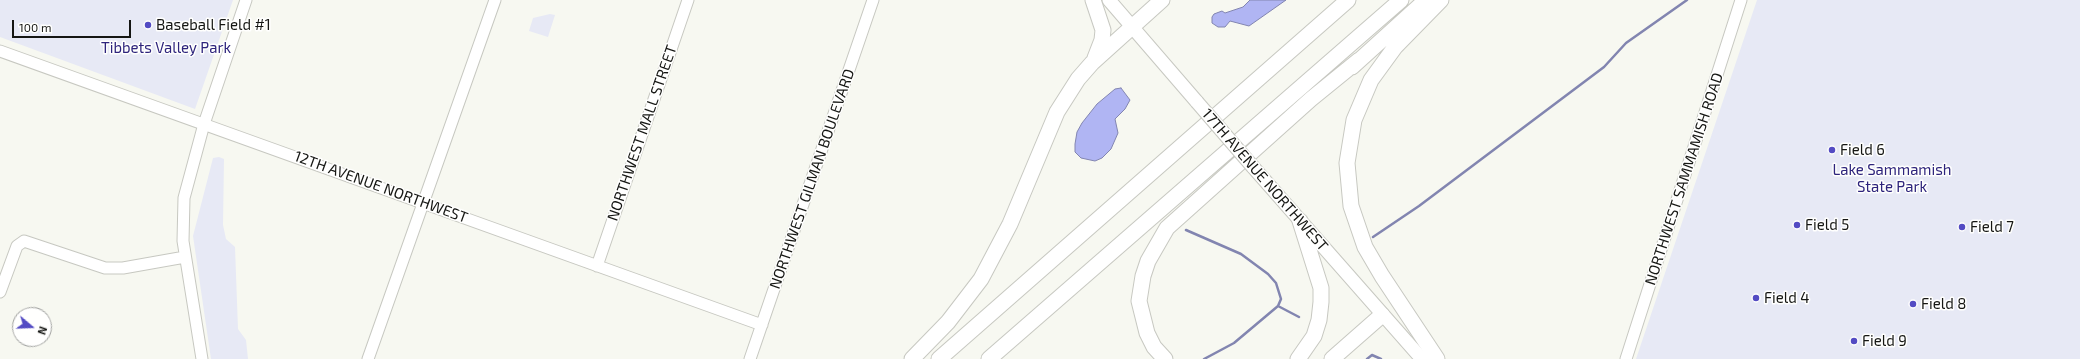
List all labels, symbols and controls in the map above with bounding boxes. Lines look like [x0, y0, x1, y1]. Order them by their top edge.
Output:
scale bar [14, 12, 133, 38]
place label: Baseball Field #1 [156, 16, 271, 34]
text: 100 m [19, 20, 51, 34]
marker: Baseball Field #1 [143, 20, 153, 30]
park label: Tibbets Valley Park [101, 39, 231, 57]
street label: NORTHWEST MALL STREET [603, 43, 681, 223]
street label: NORTHWEST GILMAN BOULEVARD [766, 67, 858, 291]
street label: NORTHWEST SAMMAMISH ROAD [1641, 71, 1727, 287]
street label: 17TH AVENUE NORTHWEST [1198, 105, 1332, 255]
place label: Field 6 [1840, 141, 1885, 159]
marker: Field 6 [1827, 145, 1837, 155]
street label: 12TH AVENUE NORTHWEST [292, 147, 470, 227]
park label: Lake Sammamish State Park [1832, 161, 1952, 196]
place label: Field 5 [1805, 216, 1849, 234]
place label: Field 7 [1970, 218, 2014, 236]
marker: Field 5 [1792, 220, 1802, 230]
marker: Field 7 [1957, 222, 1967, 232]
place label: Field 4 [1764, 289, 1809, 307]
marker: Field 4 [1751, 293, 1761, 303]
place label: Field 8 [1921, 295, 1966, 313]
marker: Field 8 [1908, 299, 1918, 309]
north arrow [12, 307, 52, 347]
text: N [35, 325, 50, 337]
place label: Field 9 [1862, 332, 1907, 350]
marker: Field 9 [1849, 336, 1859, 346]

